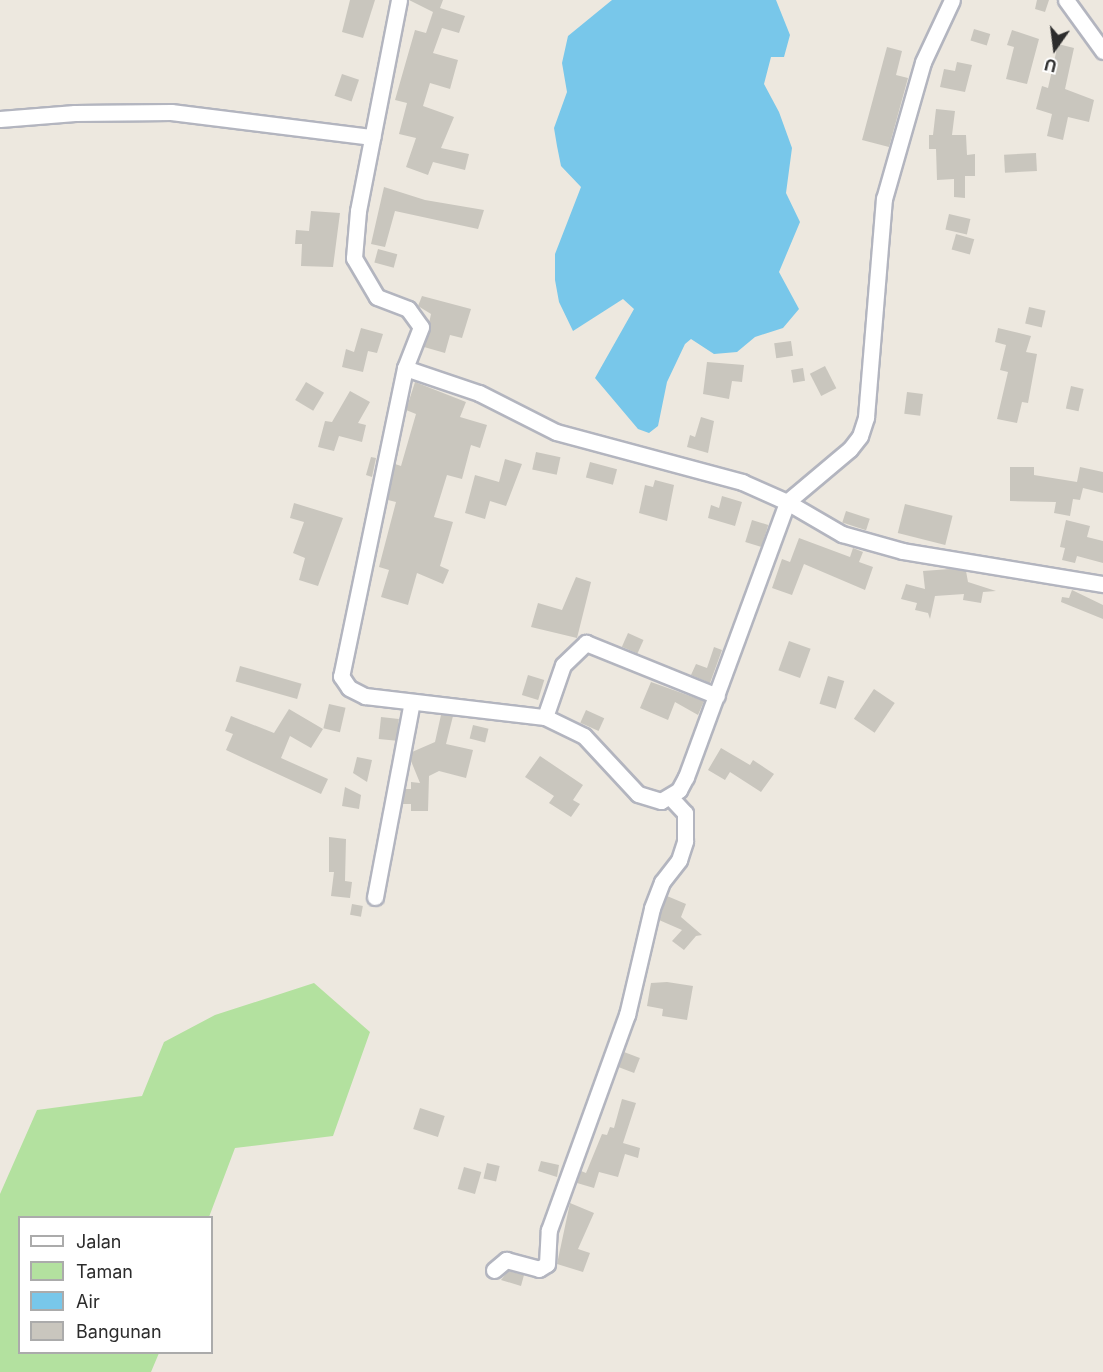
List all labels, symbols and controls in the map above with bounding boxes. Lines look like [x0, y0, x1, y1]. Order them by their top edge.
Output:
north arrow [1025, 18, 1085, 78]
text: U [1043, 54, 1059, 77]
legend [18, 1216, 213, 1354]
text: Jalan [76, 1231, 121, 1252]
text: Taman [76, 1261, 133, 1282]
text: Air [76, 1291, 100, 1312]
text: Bangunan [76, 1321, 162, 1342]

